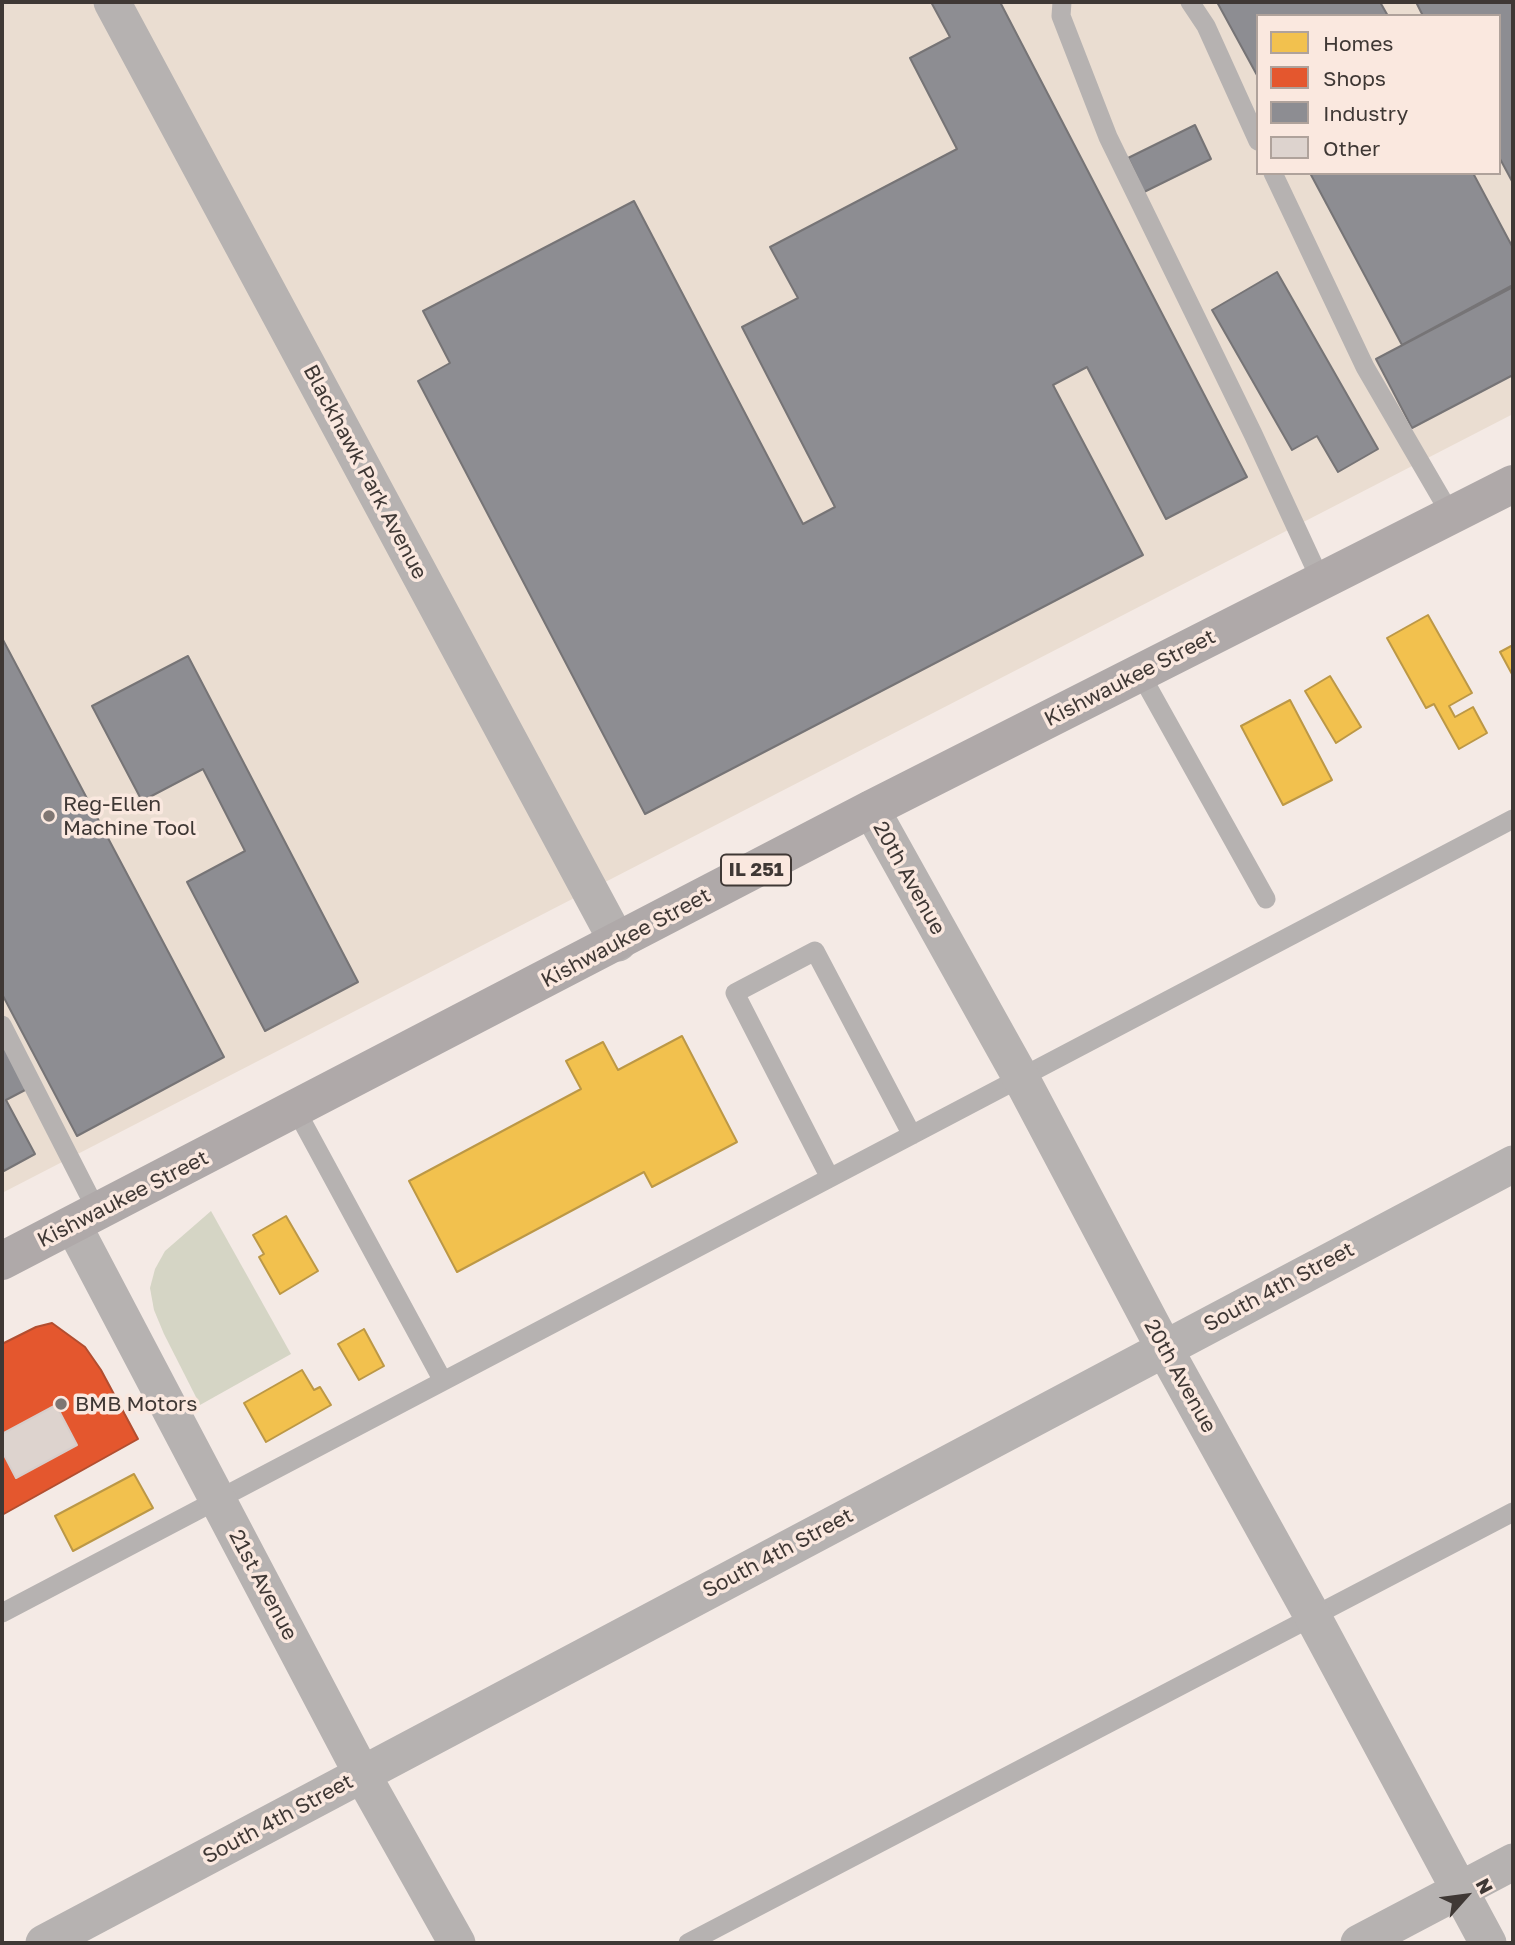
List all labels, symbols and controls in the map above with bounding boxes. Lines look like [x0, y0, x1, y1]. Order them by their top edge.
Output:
legend [1256, 14, 1501, 175]
text: Homes [1323, 30, 1393, 56]
text: Shops [1323, 65, 1386, 91]
text: Industry [1323, 100, 1408, 126]
text: Other [1323, 135, 1380, 161]
street label: Blackhawk Park Avenue [298, 360, 432, 584]
street label: Kishwaukee Street [1040, 624, 1220, 732]
place label: Reg-Ellen Machine Tool [63, 791, 196, 841]
marker: Reg-Ellen Machine Tool [41, 808, 57, 824]
street label: 20th Avenue [867, 817, 951, 939]
road number: IL 251 [721, 855, 791, 886]
street label: Kishwaukee Street [537, 883, 715, 993]
street label: Kishwaukee Street [33, 1145, 213, 1253]
street label: South 4th Street [1199, 1237, 1359, 1337]
street label: 20th Avenue [1138, 1315, 1222, 1437]
place label: BMB Motors [75, 1391, 197, 1417]
marker: BMB Motors [53, 1396, 69, 1412]
street label: South 4th Street [698, 1503, 858, 1603]
street label: 21st Avenue [223, 1526, 303, 1644]
street label: South 4th Street [198, 1769, 358, 1869]
north arrow [1431, 1861, 1501, 1931]
text: N [1471, 1874, 1499, 1898]

